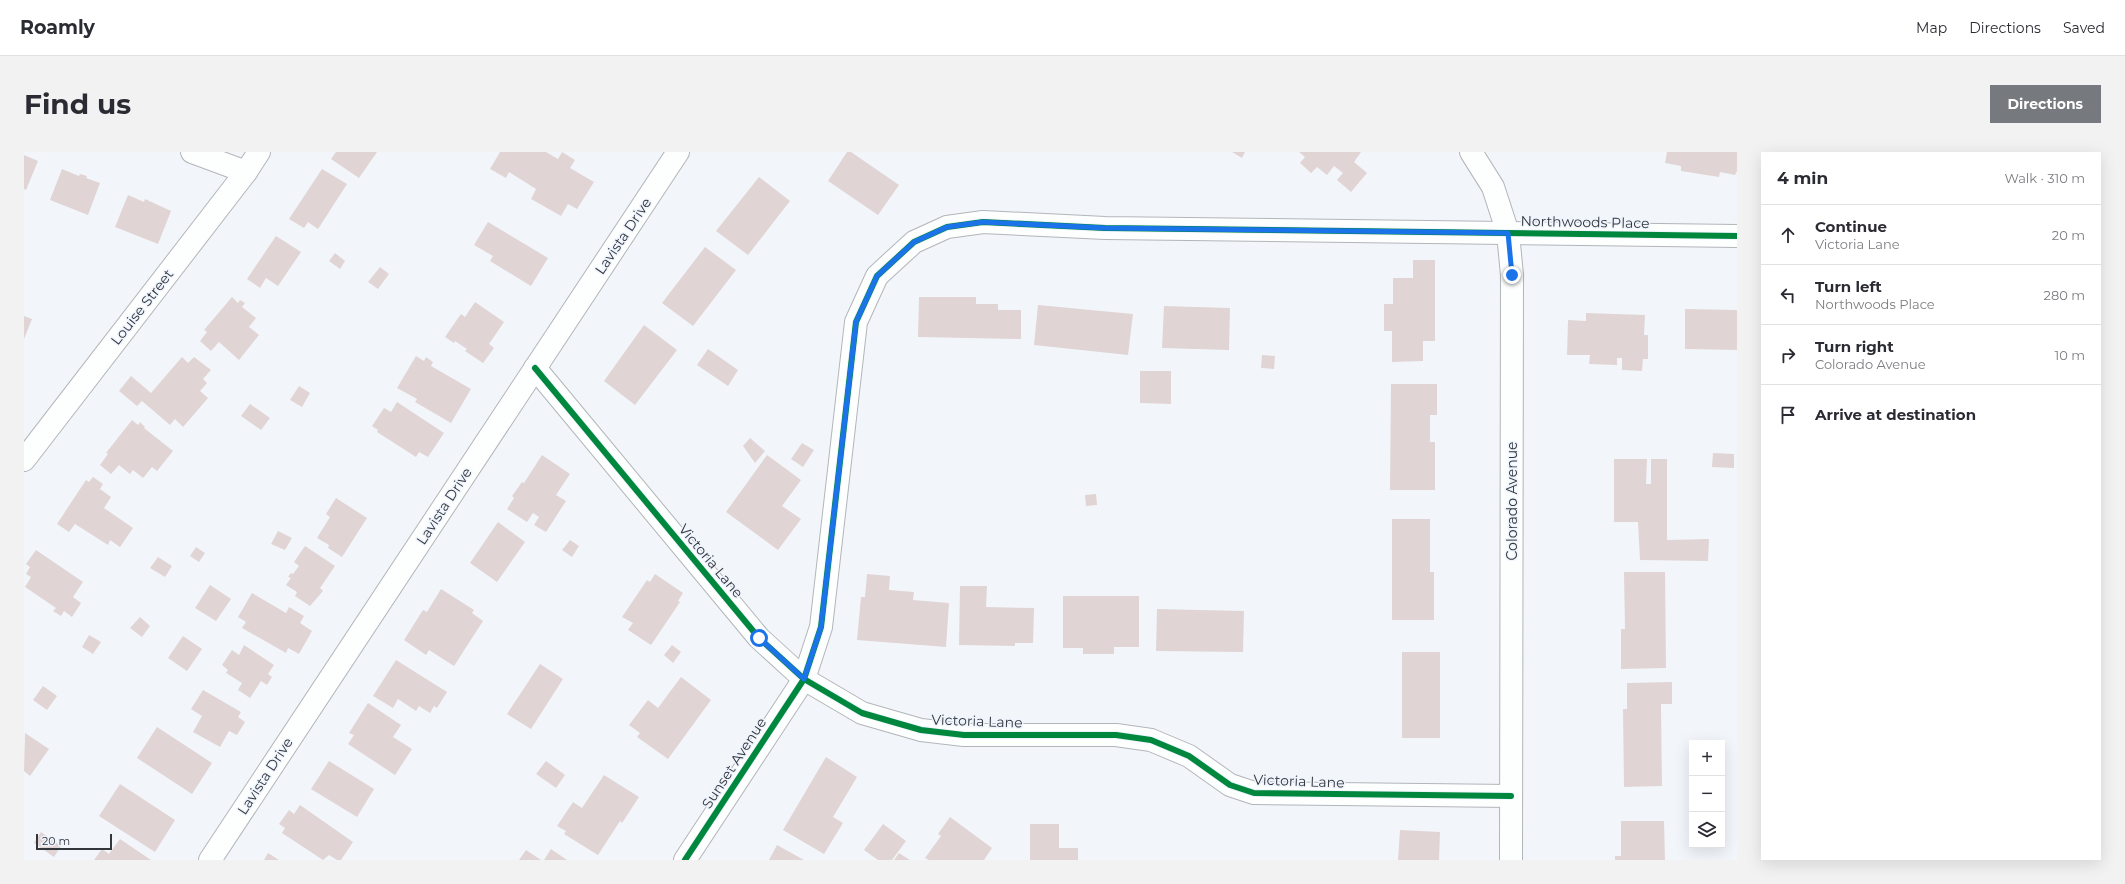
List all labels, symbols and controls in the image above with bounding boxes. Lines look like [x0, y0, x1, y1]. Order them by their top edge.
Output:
text: Roamly [20, 16, 95, 39]
text: Map [1916, 19, 1947, 37]
text: Directions [1969, 19, 2041, 37]
text: Saved [2063, 19, 2105, 37]
button: Directions [1990, 85, 2101, 123]
text: Find us [24, 87, 131, 121]
text: 4 min [1777, 168, 1828, 188]
text: Walk · 310 m [2004, 170, 2085, 186]
street label: Lavista Drive [591, 194, 655, 278]
street label: Northwoods Place [1520, 212, 1650, 232]
text: Continue [1815, 217, 1887, 236]
icon: ahead [1777, 224, 1799, 246]
text: 20 m [2052, 227, 2085, 243]
text: Victoria Lane [1815, 236, 1900, 252]
street label: Louise Street [107, 265, 177, 349]
route end [1503, 266, 1521, 284]
text: Turn left [1815, 277, 1882, 296]
icon: left [1777, 284, 1799, 306]
text: 280 m [2044, 287, 2085, 303]
text: Northwoods Place [1815, 296, 1935, 312]
text: Turn right [1815, 337, 1894, 356]
icon: right [1777, 344, 1799, 366]
text: 10 m [2055, 347, 2085, 363]
text: Colorado Avenue [1815, 356, 1926, 372]
icon: arrive [1777, 404, 1799, 426]
text: Arrive at destination [1815, 405, 1976, 424]
street label: Colorado Avenue [1503, 441, 1521, 561]
street label: Lavista Drive [412, 464, 476, 548]
street label: Victoria Lane [675, 520, 747, 602]
route start [750, 629, 768, 647]
street label: Victoria Lane [931, 710, 1023, 732]
street label: Sunset Avenue [698, 714, 770, 812]
street label: Lavista Drive [233, 734, 297, 818]
map controls [1689, 740, 1725, 848]
button: + [1689, 740, 1725, 776]
street label: Victoria Lane [1253, 770, 1345, 792]
button: − [1689, 776, 1725, 812]
button: layers [1689, 812, 1725, 848]
scale bar [36, 832, 112, 851]
text: 20 m [42, 834, 70, 848]

